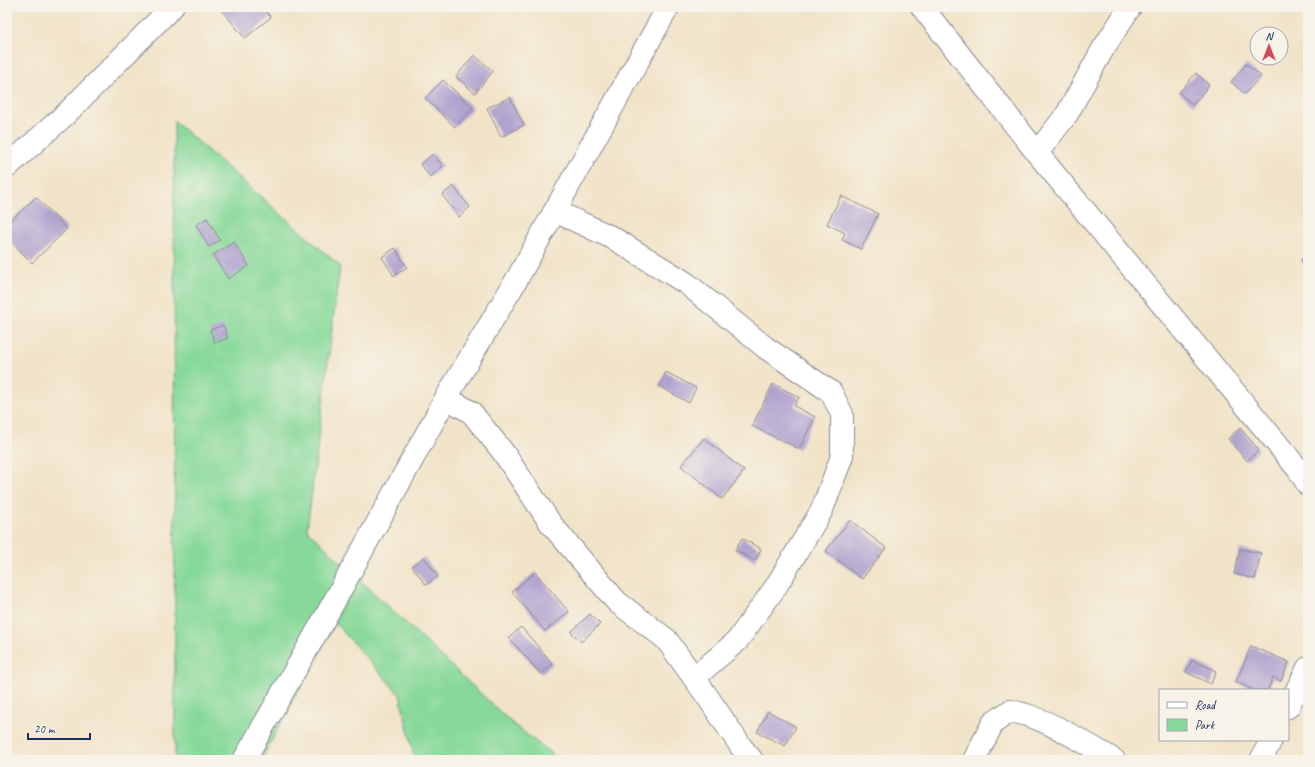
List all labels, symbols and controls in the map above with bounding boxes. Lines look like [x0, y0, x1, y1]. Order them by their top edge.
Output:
north arrow [1249, 26, 1289, 66]
text: N [1266, 29, 1275, 43]
legend [1159, 689, 1289, 741]
text: Road [1195, 697, 1217, 713]
scale bar [28, 715, 90, 741]
text: Park [1195, 717, 1216, 733]
text: 20 m [34, 721, 56, 737]

